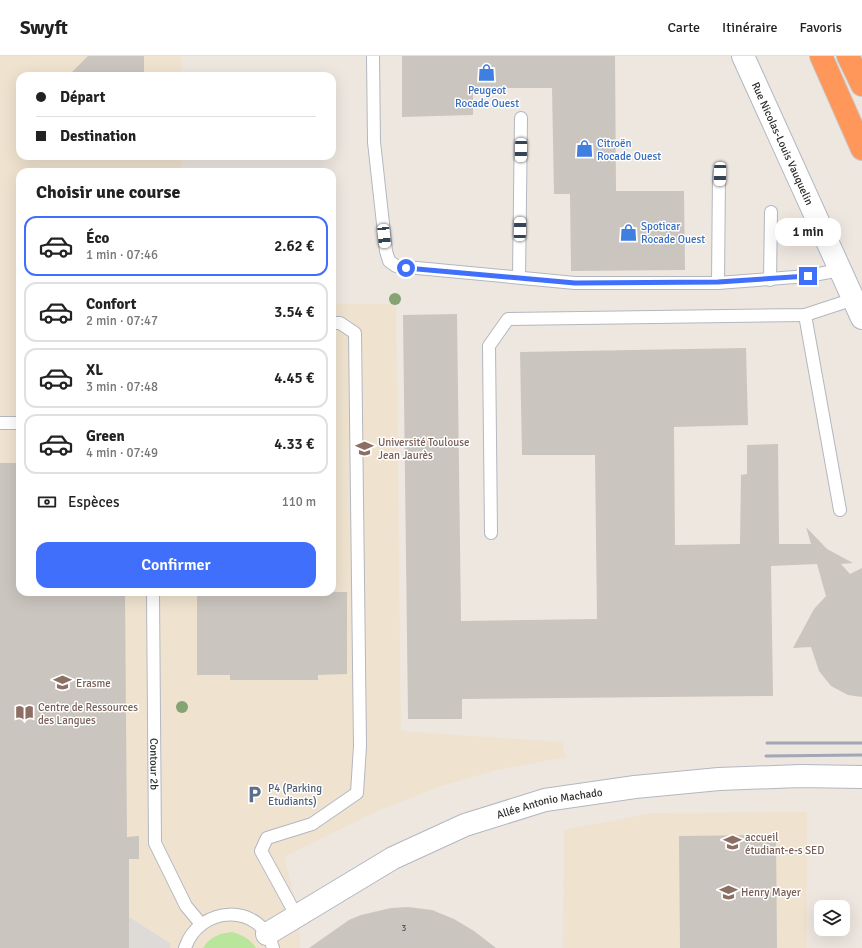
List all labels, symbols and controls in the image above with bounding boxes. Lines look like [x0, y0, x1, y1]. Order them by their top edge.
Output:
text: Swyft [20, 16, 68, 40]
text: Carte [667, 19, 700, 36]
text: Itinéraire [722, 19, 778, 36]
text: Favoris [800, 19, 842, 36]
shop icon: Peugeot Rocade Ouest [477, 62, 497, 82]
street label: Rue Nicolas-Louis Vauquelin [749, 80, 816, 207]
place label: Peugeot Rocade Ouest [455, 84, 519, 110]
text: Départ [60, 88, 105, 106]
text: Destination [60, 127, 136, 145]
place label: Citroën Rocade Ouest [597, 137, 661, 163]
car [515, 138, 527, 162]
shop icon: Citroën Rocade Ouest [574, 139, 594, 159]
car [714, 162, 726, 186]
text: Choisir une course [36, 181, 180, 203]
car [514, 217, 526, 241]
callout: 1 min [775, 218, 841, 246]
place label: Spoticar Rocade Ouest [641, 220, 705, 246]
shop icon: Spoticar Rocade Ouest [618, 222, 638, 242]
car [377, 223, 391, 249]
text: 1 min [792, 224, 824, 240]
icon: car [38, 228, 74, 264]
text: Éco [86, 229, 109, 247]
text: 2.62 € [274, 237, 314, 255]
text: 1 min · 07:46 [86, 247, 158, 263]
route start [397, 259, 415, 277]
route end [799, 267, 817, 285]
icon: car [38, 294, 74, 330]
text: Confort [86, 295, 136, 313]
text: 3.54 € [274, 303, 314, 321]
text: 2 min · 07:47 [86, 313, 158, 329]
icon: car [38, 360, 74, 396]
text: XL [86, 361, 103, 379]
text: 4.45 € [274, 369, 314, 387]
text: 3 min · 07:48 [86, 379, 158, 395]
icon: car [38, 426, 74, 462]
text: Green [86, 427, 125, 445]
text: 4.33 € [274, 435, 314, 453]
place label: Université Toulouse Jean Jaurès [378, 436, 470, 462]
school or university icon: Université Toulouse Jean Jaurès [355, 438, 375, 458]
text: 4 min · 07:49 [86, 445, 158, 461]
icon: cash [36, 491, 58, 513]
text: Espèces [68, 493, 120, 511]
text: 110 m [282, 494, 316, 510]
button: Confirmer [36, 542, 316, 588]
school or university icon: Erasme [53, 673, 73, 693]
place label: Erasme [76, 677, 111, 690]
place label: Centre de Ressources des Langues [38, 701, 138, 727]
library icon: Centre de Ressources des Langues [15, 703, 35, 723]
street label: Contour 2b [148, 738, 161, 790]
place label: P4 (Parking Etudiants) [268, 782, 322, 808]
parking icon: P4 (Parking Etudiants) [245, 784, 265, 804]
street label: Allée Antonio Machado [495, 785, 604, 821]
place label: accueil étudiant-e-s SED [745, 831, 824, 857]
school or university icon: accueil étudiant-e-s SED [722, 833, 742, 853]
school or university icon: Henry Mayer [718, 882, 738, 902]
place label: Henry Mayer [741, 886, 801, 899]
map controls [814, 900, 850, 936]
button: layers [814, 900, 850, 936]
house number: 3 [402, 923, 407, 934]

